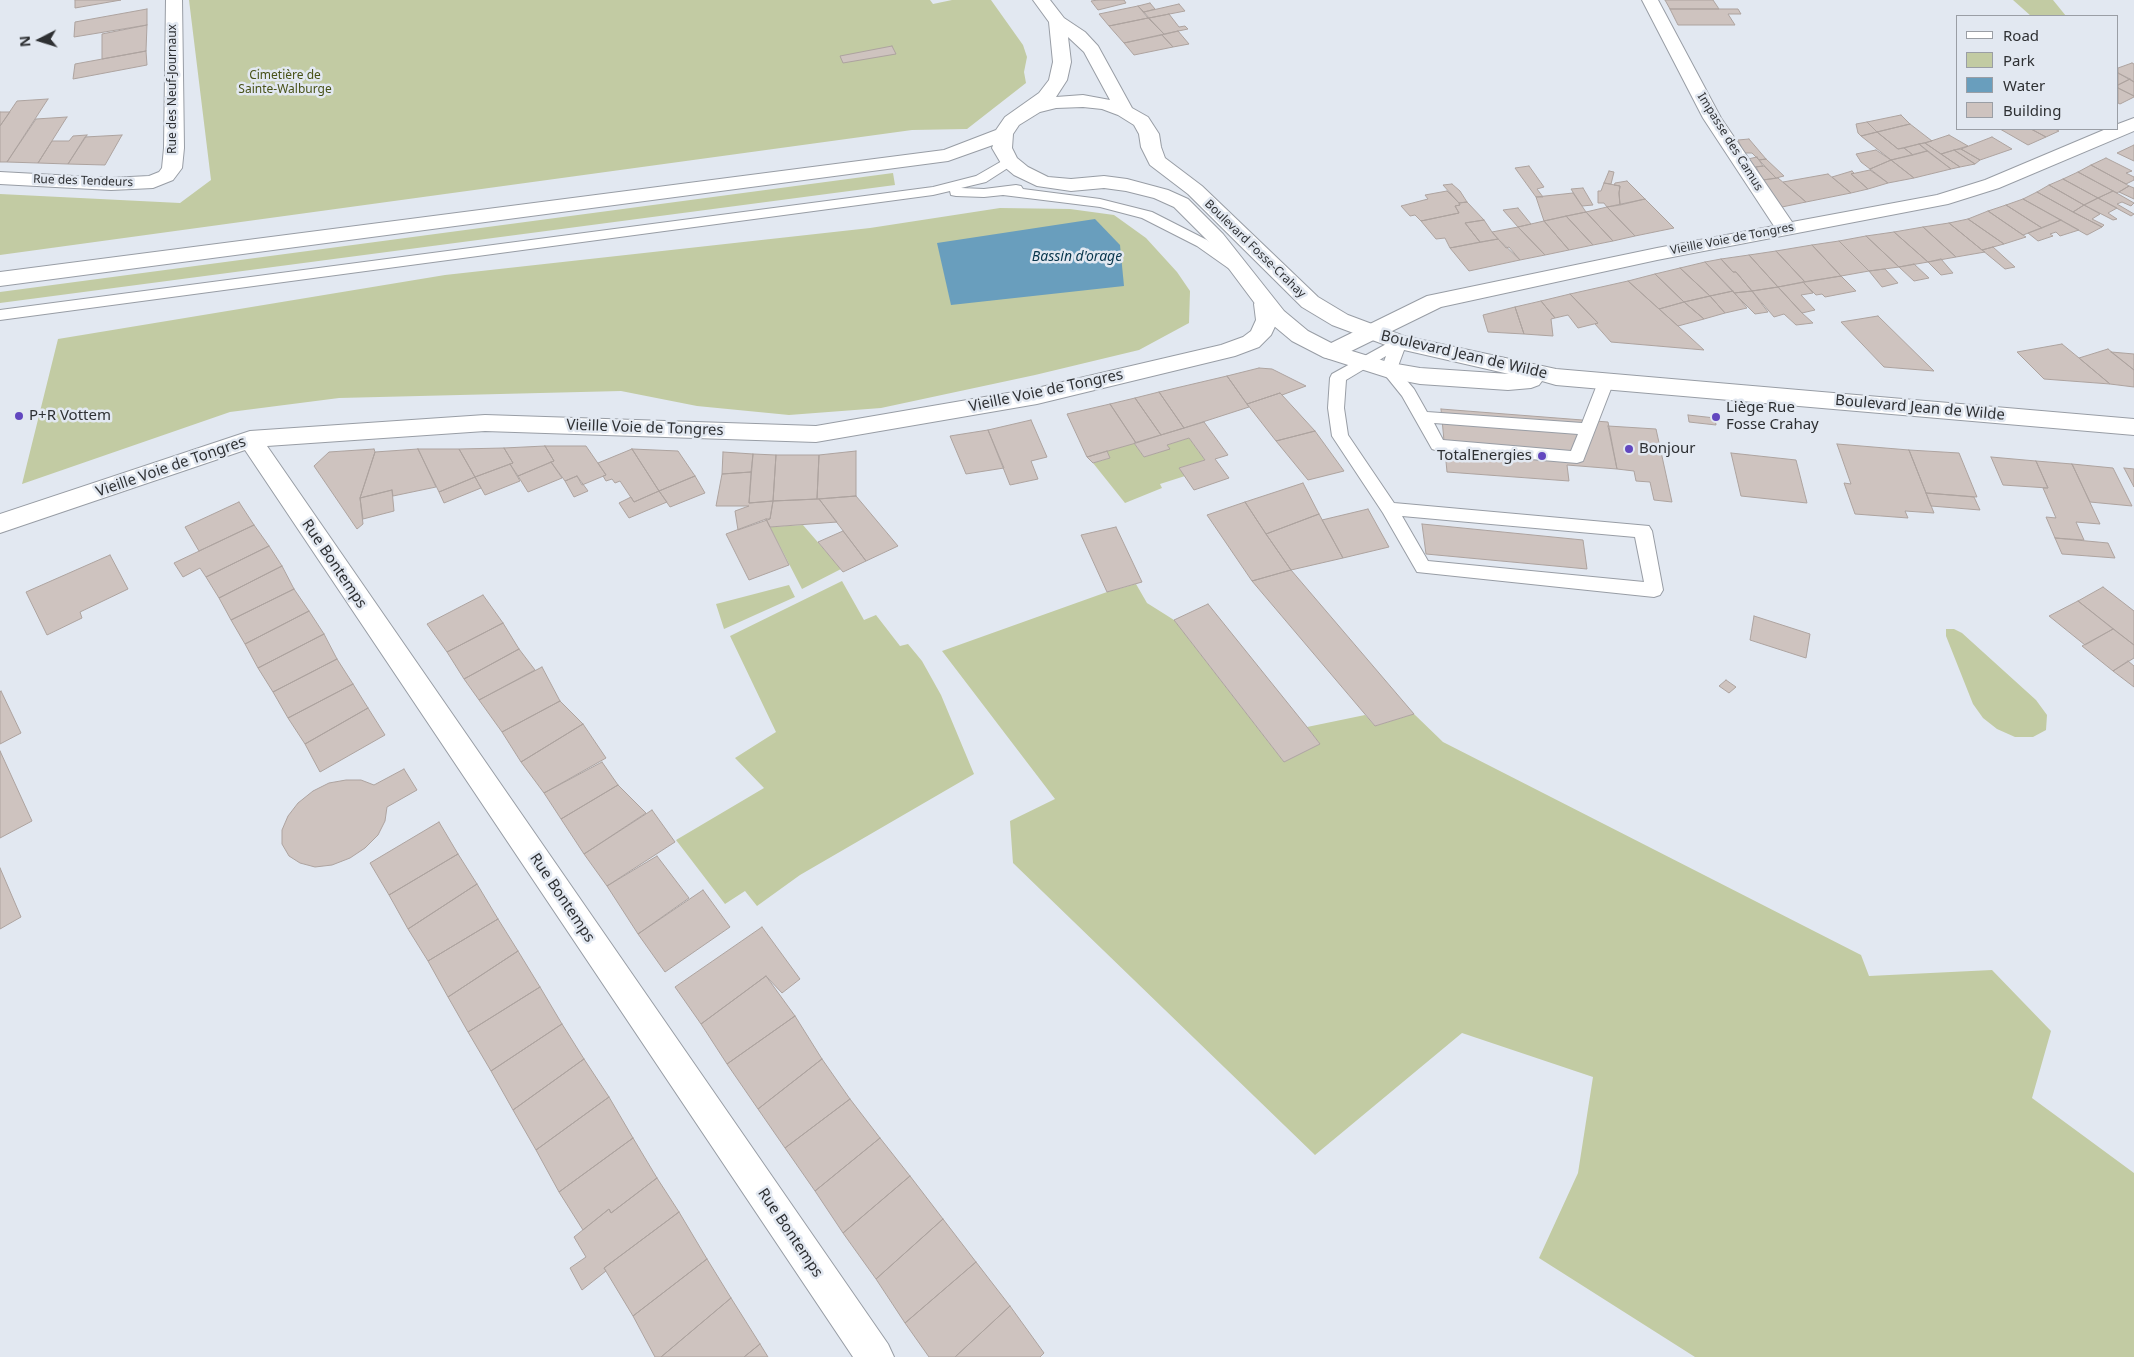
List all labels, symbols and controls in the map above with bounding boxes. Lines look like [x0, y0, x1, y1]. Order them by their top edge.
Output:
north arrow [15, 15, 65, 65]
legend [1956, 15, 2119, 130]
street label: Rue des Neuf-Journaux [166, 24, 180, 154]
text: Road [2003, 25, 2039, 45]
text: N [15, 35, 35, 48]
text: Park [2003, 50, 2035, 70]
park label: Cimetière de Sainte-Walburge [238, 69, 332, 97]
text: Water [2003, 75, 2045, 95]
street label: Impasse des Camus [1694, 90, 1766, 194]
text: Building [2003, 100, 2061, 120]
street label: Rue des Tendeurs [33, 172, 133, 190]
street label: Boulevard Fosse-Crahay [1201, 197, 1309, 301]
street label: Vieille Voie de Tongres [1669, 220, 1795, 258]
water label: Bassin d'orage [1032, 249, 1122, 265]
street label: Boulevard Jean de Wilde [1379, 327, 1549, 383]
street label: Vieille Voie de Tongres [967, 366, 1125, 416]
street label: Boulevard Jean de Wilde [1834, 392, 2006, 424]
place label: Liège Rue Fosse Crahay [1726, 399, 1819, 434]
place label: P+R Vottem [29, 407, 111, 425]
marker: P+R Vottem [13, 410, 25, 422]
marker: Liège Rue Fosse Crahay [1710, 411, 1722, 423]
street label: Vieille Voie de Tongres [566, 416, 724, 440]
street label: Vieille Voie de Tongres [94, 433, 248, 501]
place label: Bonjour [1639, 440, 1696, 458]
marker: Bonjour [1623, 443, 1635, 455]
place label: TotalEnergies [1437, 447, 1532, 465]
marker: TotalEnergies [1536, 450, 1548, 462]
street label: Rue Bontemps [298, 516, 370, 612]
street label: Rue Bontemps [526, 850, 598, 946]
street label: Rue Bontemps [754, 1185, 826, 1281]

